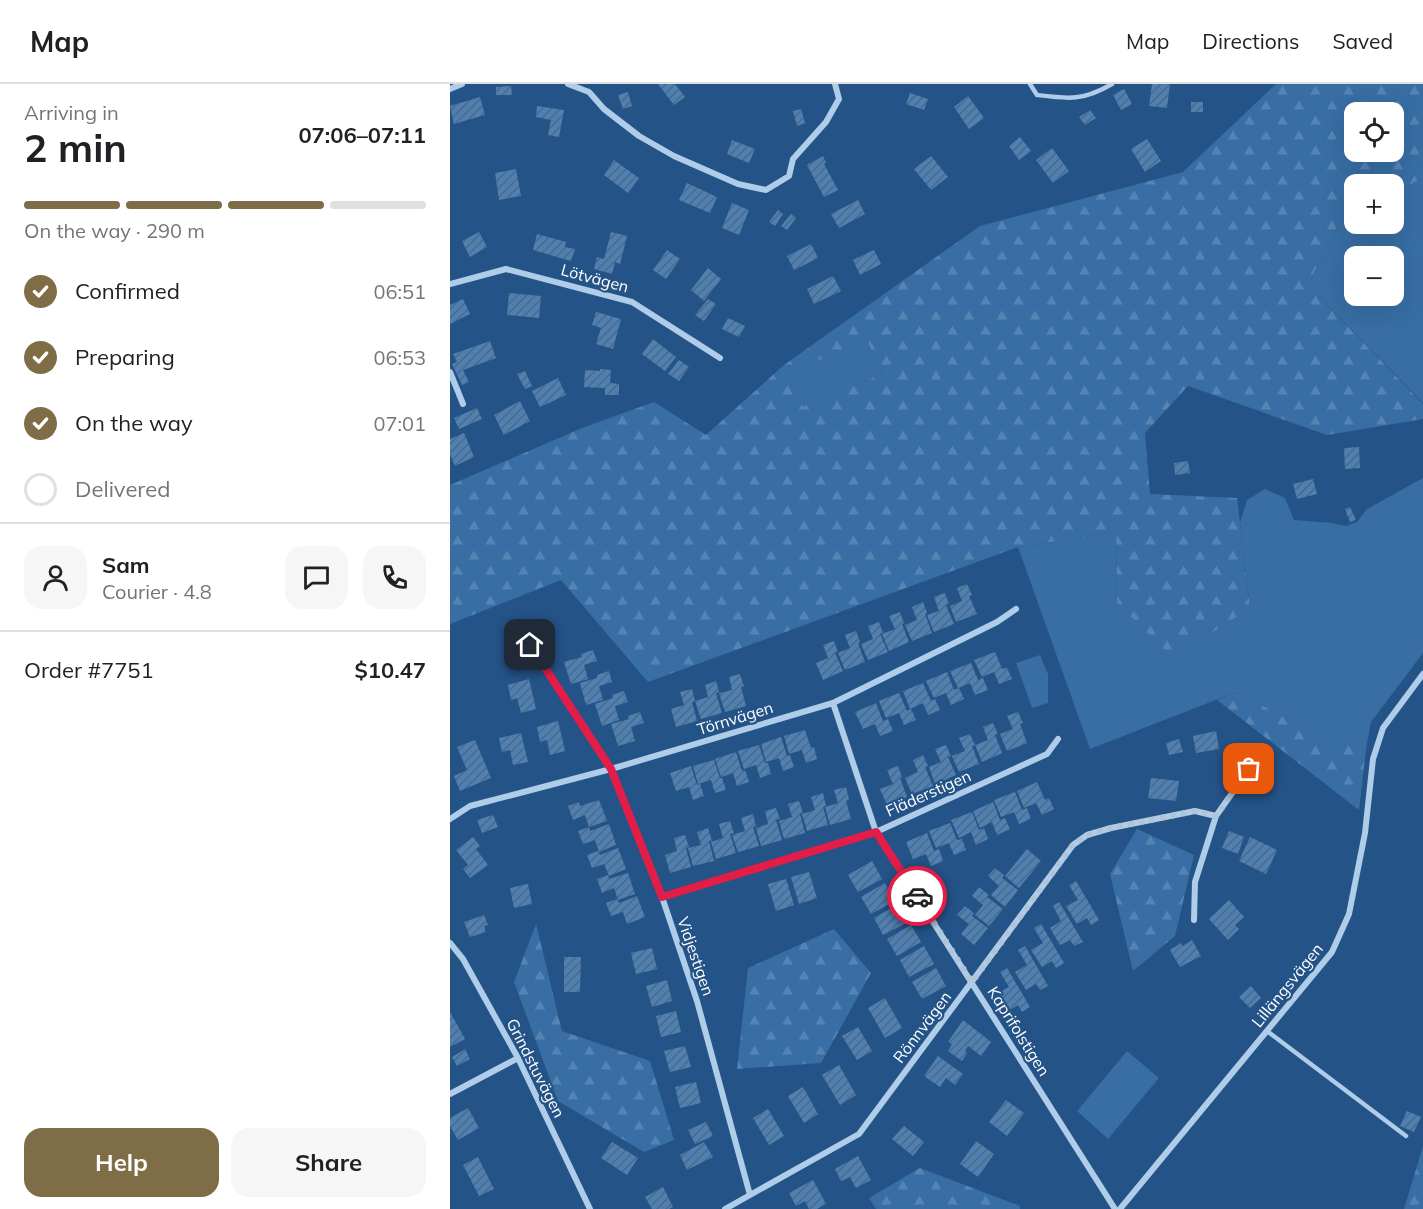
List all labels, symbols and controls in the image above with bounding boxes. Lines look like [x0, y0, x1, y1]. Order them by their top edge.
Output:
text: Map [30, 24, 89, 59]
text: Map [1126, 28, 1169, 54]
text: Directions [1202, 28, 1299, 54]
text: Saved [1332, 28, 1393, 54]
text: Arriving in [24, 100, 119, 125]
map controls [1344, 102, 1404, 306]
button: locate [1344, 102, 1404, 162]
text: 07:06–07:11 [298, 121, 426, 149]
text: 2 min [24, 123, 127, 172]
button: + [1344, 174, 1404, 234]
text: On the way · 290 m [24, 218, 205, 243]
button: − [1344, 246, 1404, 306]
street label: Lötvägen [559, 259, 631, 297]
icon: check [24, 275, 57, 308]
text: Confirmed [75, 277, 180, 305]
text: 06:51 [373, 279, 426, 304]
icon: check [24, 341, 57, 374]
text: Preparing [75, 343, 175, 371]
text: 06:53 [373, 345, 426, 370]
icon: check [24, 407, 57, 440]
text: On the way [75, 409, 193, 437]
text: 07:01 [373, 411, 426, 436]
text: Delivered [75, 475, 170, 503]
button: person [24, 546, 87, 609]
button: chat [285, 546, 348, 609]
button: phone [363, 546, 426, 609]
text: Sam [102, 551, 150, 579]
text: Courier · 4.8 [102, 579, 212, 604]
pin [504, 619, 555, 670]
icon: home [513, 628, 546, 661]
text: Order #7751 [24, 656, 154, 684]
text: $10.47 [355, 656, 426, 684]
street label: Törnvägen [695, 697, 775, 739]
pin [1223, 743, 1274, 794]
icon: bag [1232, 752, 1265, 785]
street label: Fläderstigen [882, 765, 974, 821]
courier [887, 866, 947, 926]
icon: car [901, 880, 934, 913]
street label: Vidjestigen [673, 914, 719, 998]
street label: Lillängsvägen [1247, 939, 1327, 1031]
street label: Kaprifolstigen [983, 982, 1055, 1080]
street label: Rönnvägen [889, 987, 955, 1067]
street label: Grindstuvägen [502, 1015, 570, 1121]
button: Help [24, 1128, 219, 1197]
button: Share [231, 1128, 426, 1197]

